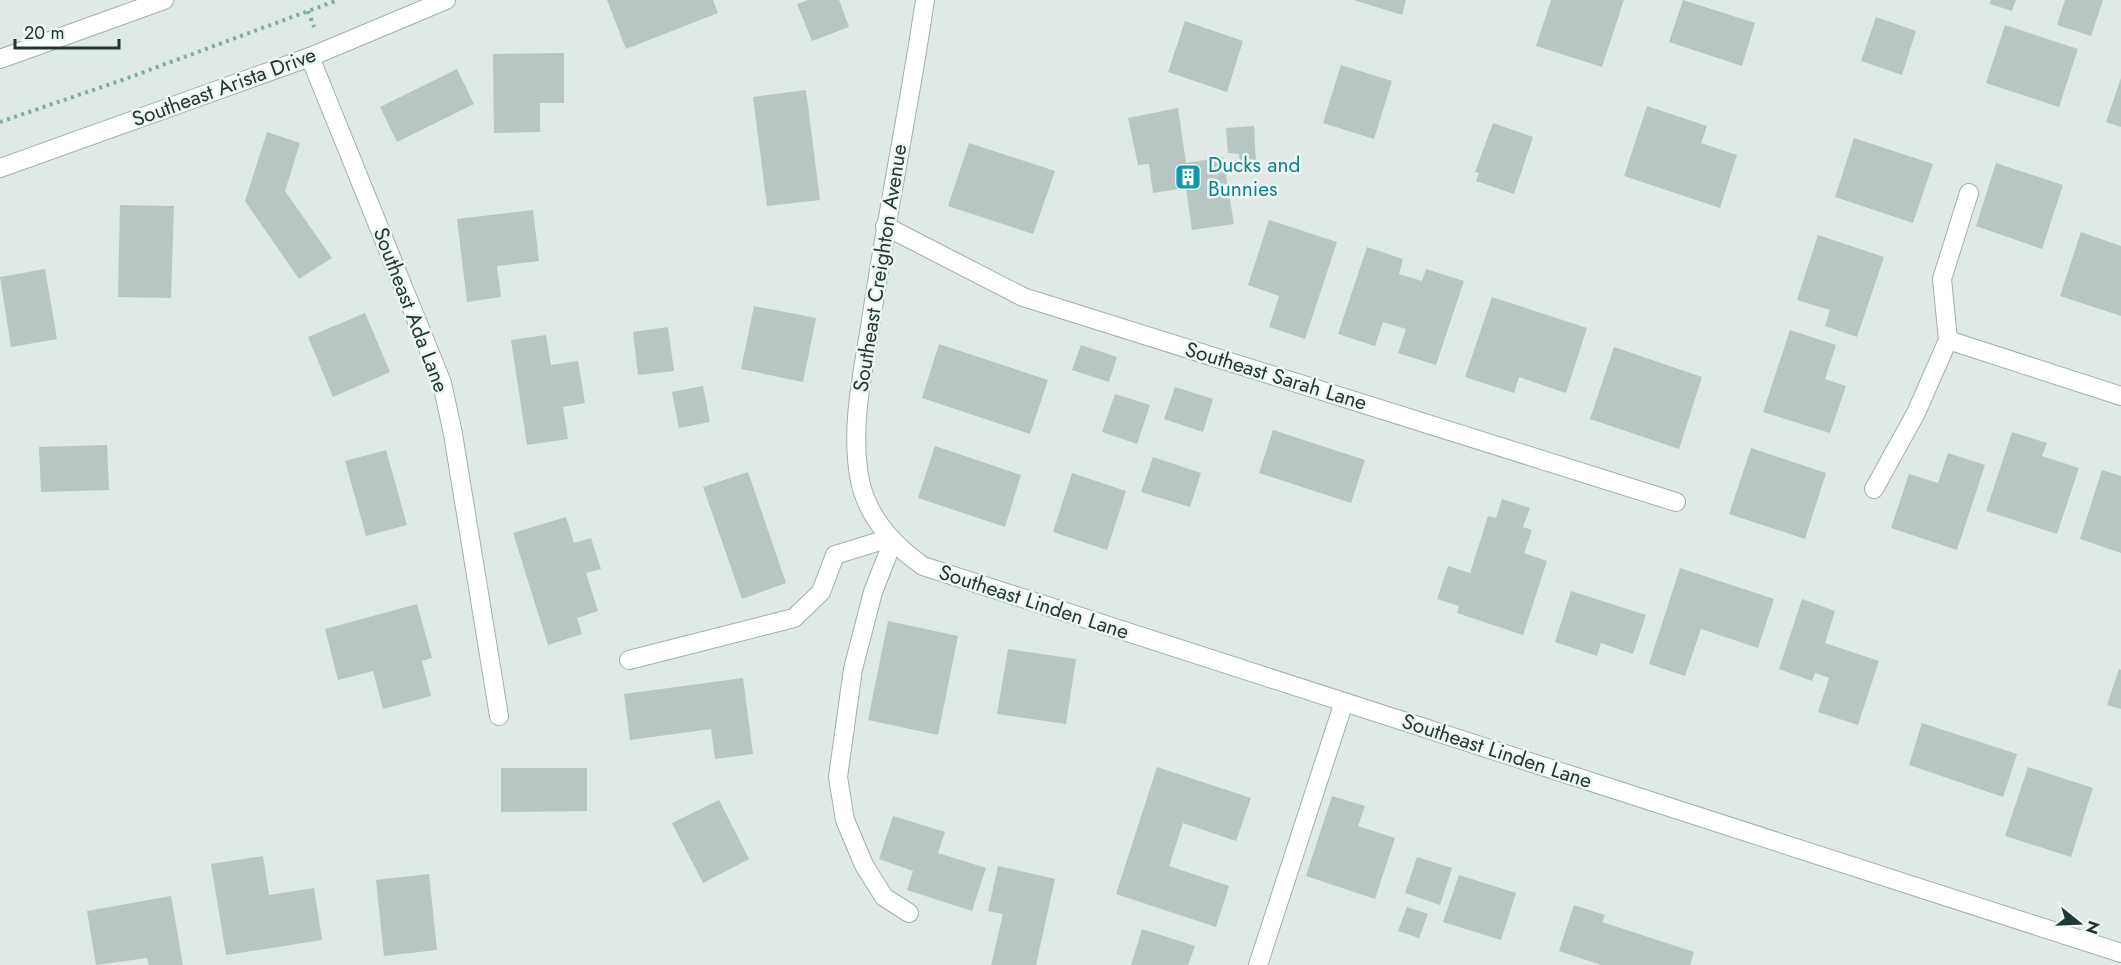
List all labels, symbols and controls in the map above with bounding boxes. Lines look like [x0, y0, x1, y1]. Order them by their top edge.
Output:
scale bar [15, 12, 118, 50]
text: 20 m [24, 20, 64, 46]
street label: Southeast Arista Drive [128, 40, 320, 134]
street label: Southeast Creighton Avenue [846, 142, 914, 394]
place label: Ducks and Bunnies [1208, 150, 1300, 204]
building icon: Ducks and Bunnies [1173, 162, 1203, 192]
street label: Southeast Ada Lane [366, 223, 456, 397]
street label: Southeast Sarah Lane [1182, 334, 1371, 418]
street label: Southeast Linden Lane [935, 557, 1133, 647]
street label: Southeast Linden Lane [1398, 706, 1596, 796]
north arrow [2049, 893, 2109, 953]
text: N [2080, 918, 2106, 937]

